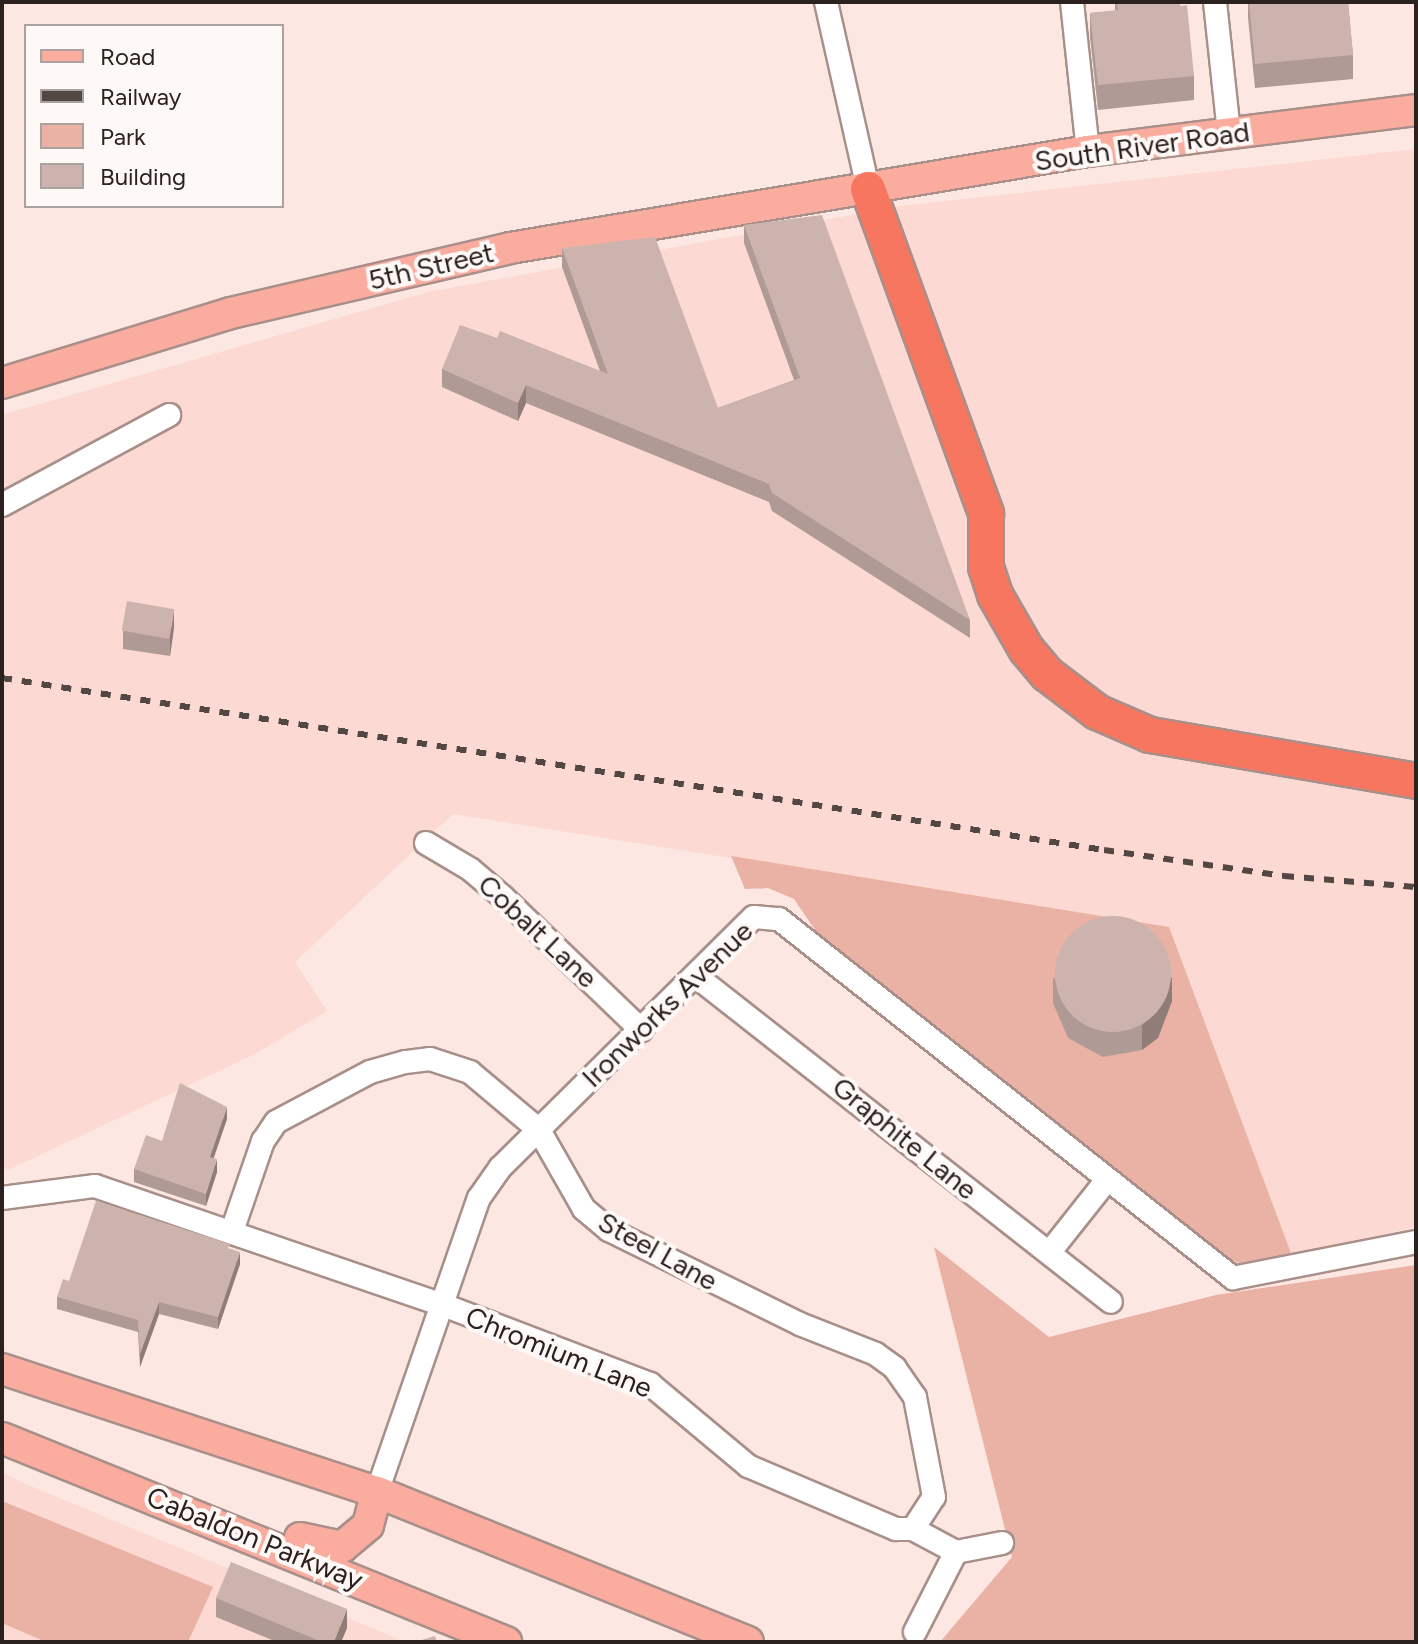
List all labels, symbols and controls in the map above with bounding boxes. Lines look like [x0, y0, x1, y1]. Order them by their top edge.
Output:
legend [24, 24, 284, 208]
text: Road [100, 42, 155, 71]
text: Railway [100, 82, 181, 111]
street label: South River Road [1032, 114, 1252, 178]
text: Park [100, 122, 146, 151]
text: Building [100, 162, 186, 191]
street label: 5th Street [365, 235, 497, 297]
street label: Cobalt Lane [471, 867, 605, 995]
street label: Ironworks Avenue [575, 914, 759, 1094]
street label: Graphite Lane [826, 1070, 984, 1206]
street label: Steel Lane [593, 1205, 723, 1297]
street label: Chromium Lane [461, 1299, 657, 1405]
street label: Cabaldon Parkway [142, 1479, 368, 1597]

